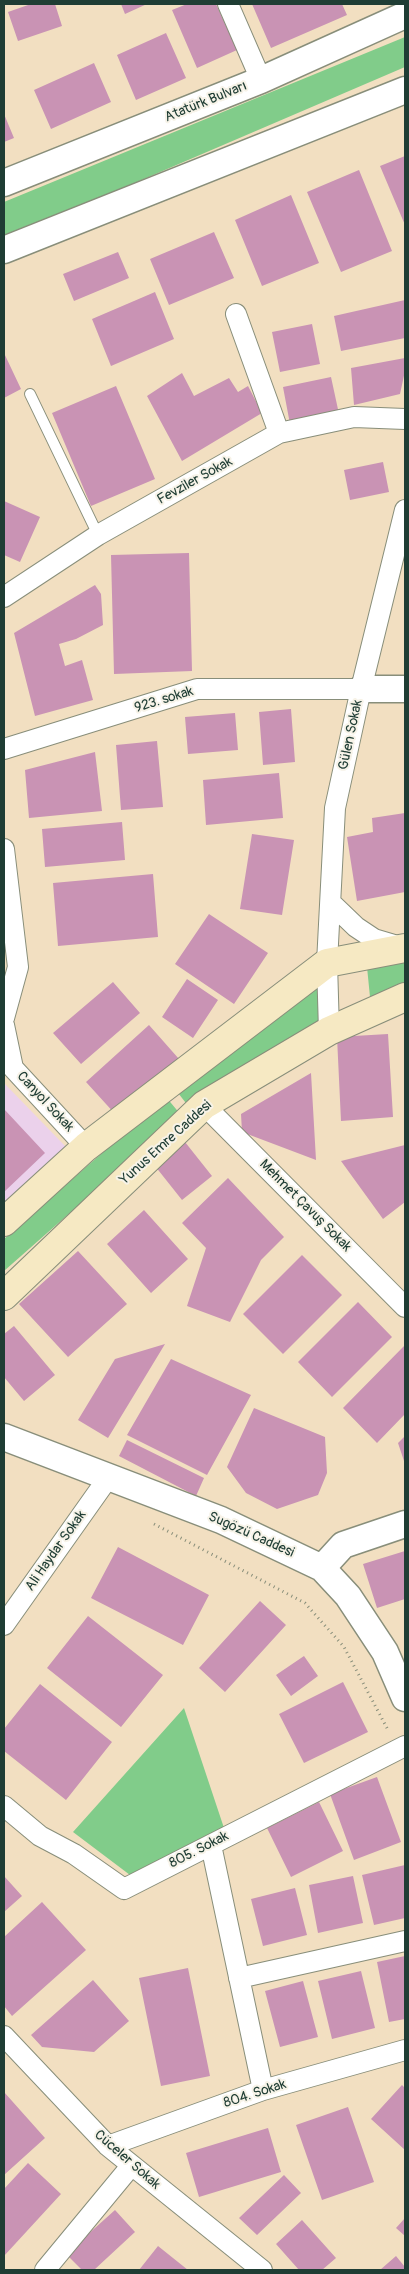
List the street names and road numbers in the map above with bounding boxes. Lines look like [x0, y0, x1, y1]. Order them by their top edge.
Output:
street label: Atatürk Bulvarı [162, 78, 250, 126]
street label: Fevziler Sokak [155, 454, 235, 508]
street label: 923. sokak [133, 683, 195, 717]
street label: Gülen Sokak [335, 698, 367, 772]
street label: Canyol Sokak [13, 1068, 77, 1136]
street label: Yunus Emre Caddesi [117, 1097, 215, 1189]
street label: Mehmet Çavuş Sokak [255, 1156, 355, 1256]
street label: Ali Haydar Sokak [22, 1507, 90, 1595]
street label: Sugözü Caddesi [205, 1509, 297, 1561]
street label: 805. Sokak [167, 1828, 231, 1872]
street label: 804. Sokak [222, 2076, 288, 2112]
street label: Cüceler Sokak [91, 2127, 163, 2193]

